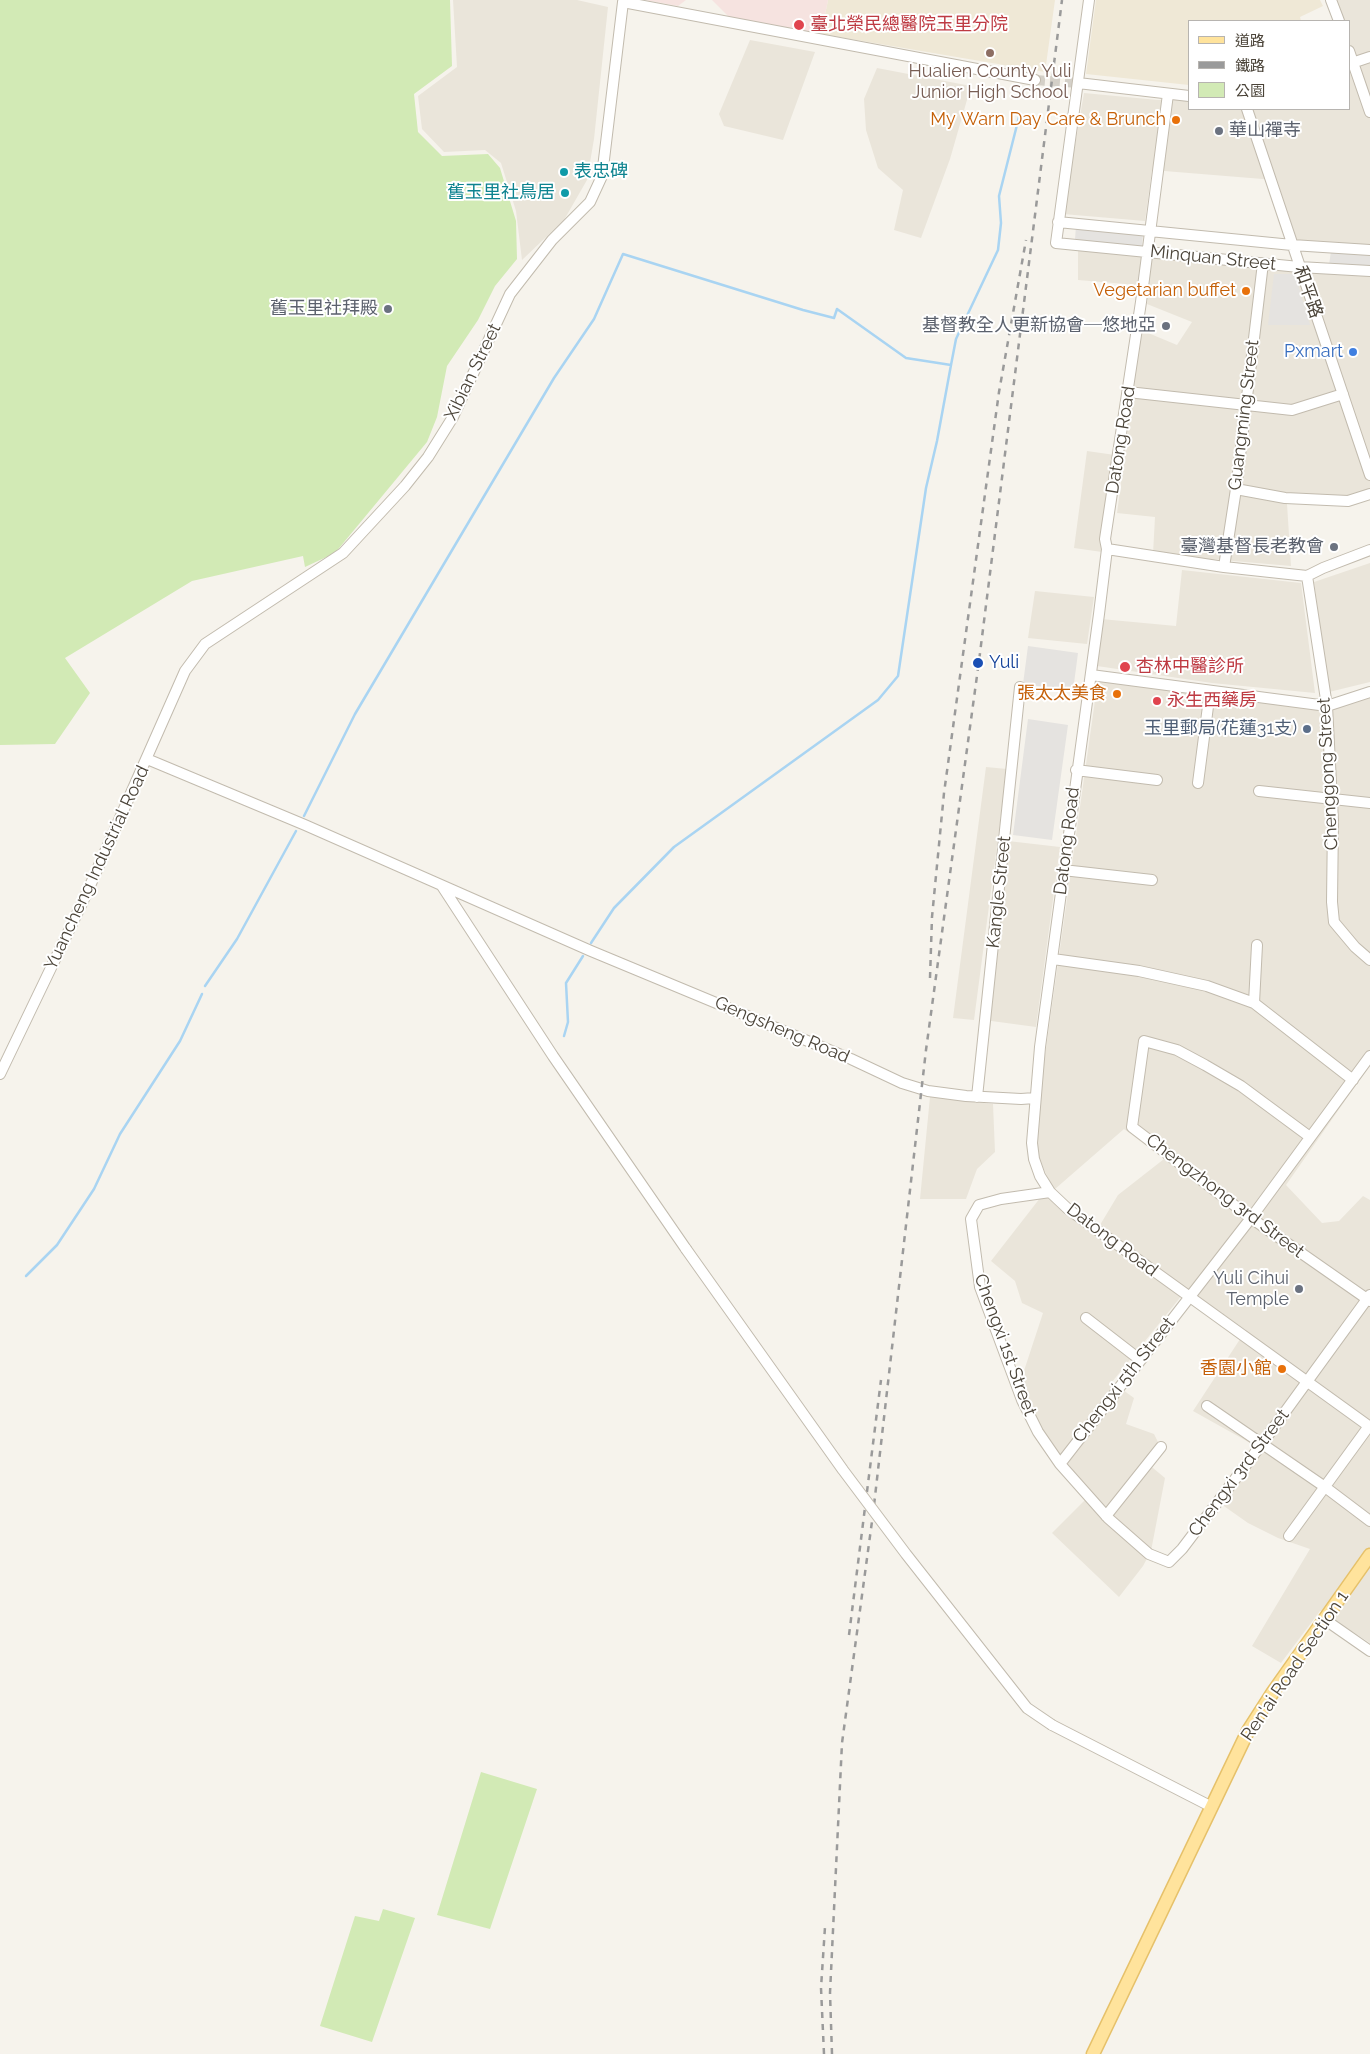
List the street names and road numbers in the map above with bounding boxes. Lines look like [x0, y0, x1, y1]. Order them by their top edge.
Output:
street label: Minquan Street [1149, 241, 1277, 275]
street label: 和平路 [1289, 263, 1327, 321]
street label: Xibian Street [440, 320, 506, 424]
street label: Guangming Street [1224, 338, 1264, 492]
street label: Datong Road [1102, 385, 1140, 495]
street label: Chenggong Street [1313, 697, 1343, 851]
street label: Yuancheng Industrial Road [40, 762, 154, 974]
street label: Datong Road [1050, 786, 1084, 896]
street label: Kangle Street [982, 835, 1016, 949]
street label: Gengsheng Road [711, 992, 853, 1068]
street label: Chengzhong 3rd Street [1142, 1129, 1308, 1263]
street label: Datong Road [1062, 1199, 1162, 1281]
street label: Chengxi 1st Street [969, 1271, 1041, 1419]
street label: Chengxi 5th Street [1068, 1313, 1180, 1447]
street label: Chengxi 3rd Street [1184, 1405, 1294, 1541]
street label: Ren'ai Road Section 1 [1237, 1587, 1353, 1745]

